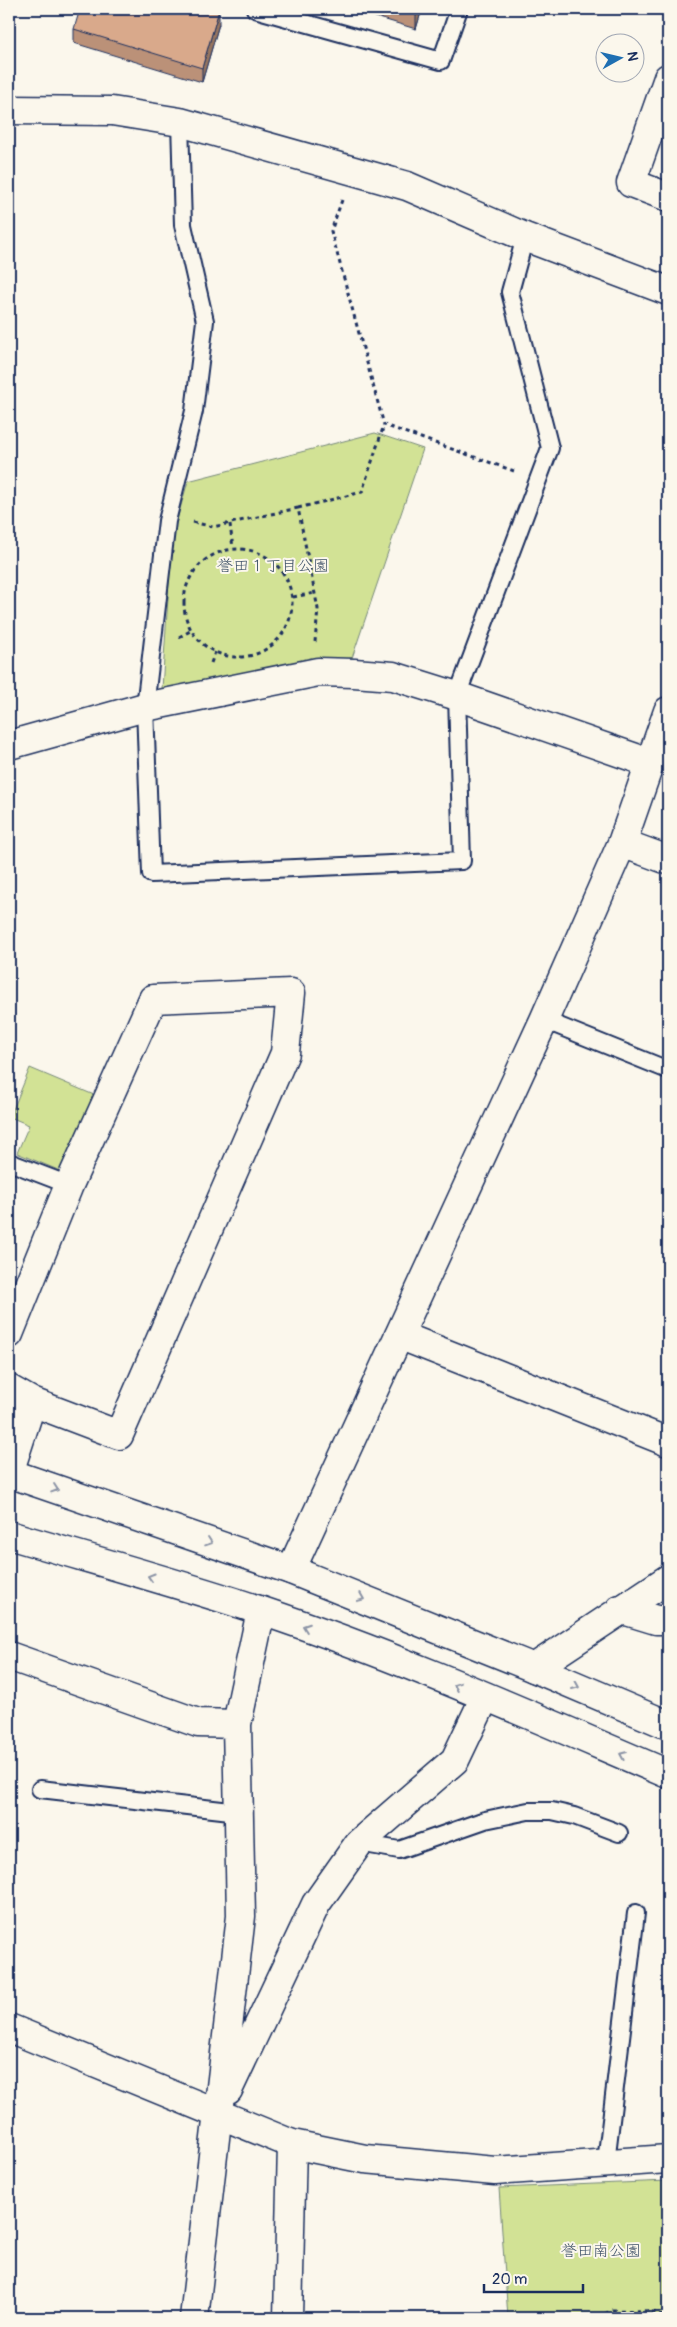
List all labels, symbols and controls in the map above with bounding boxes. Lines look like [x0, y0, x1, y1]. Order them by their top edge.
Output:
north arrow [594, 32, 644, 82]
text: N [623, 50, 641, 62]
park label: 誉田１丁目公園 [217, 556, 329, 576]
one-way arrow [50, 1483, 59, 1493]
one-way arrow [204, 1536, 212, 1546]
one-way arrow [147, 1573, 155, 1583]
one-way arrow [356, 1592, 365, 1603]
one-way arrow [302, 1623, 310, 1633]
one-way arrow [571, 1679, 580, 1690]
one-way arrow [453, 1682, 462, 1692]
one-way arrow [619, 1750, 628, 1761]
park label: 誉田南公園 [561, 2241, 641, 2261]
scale bar [484, 2262, 583, 2294]
text: 20 m [492, 2270, 527, 2289]

